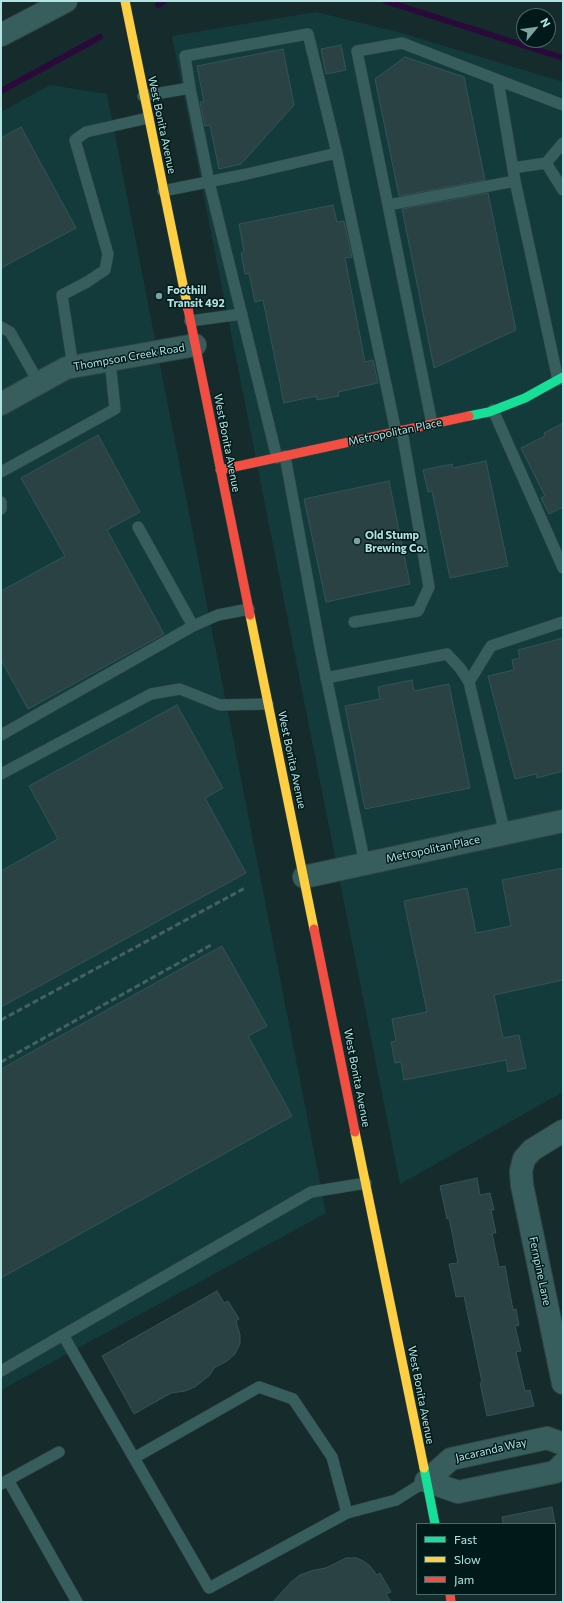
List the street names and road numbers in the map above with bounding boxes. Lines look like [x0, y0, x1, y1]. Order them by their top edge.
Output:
street label: West Bonita Avenue [145, 75, 179, 175]
street label: Thompson Creek Road [72, 341, 186, 373]
street label: West Bonita Avenue [211, 393, 243, 493]
street label: Metropolitan Place [347, 416, 443, 448]
street label: West Bonita Avenue [275, 710, 309, 810]
street label: Metropolitan Place [385, 833, 481, 865]
street label: West Bonita Avenue [341, 1028, 373, 1128]
street label: Fernpine Lane [526, 1235, 554, 1307]
street label: West Bonita Avenue [405, 1345, 437, 1445]
street label: Jacaranda Way [454, 1435, 528, 1465]

